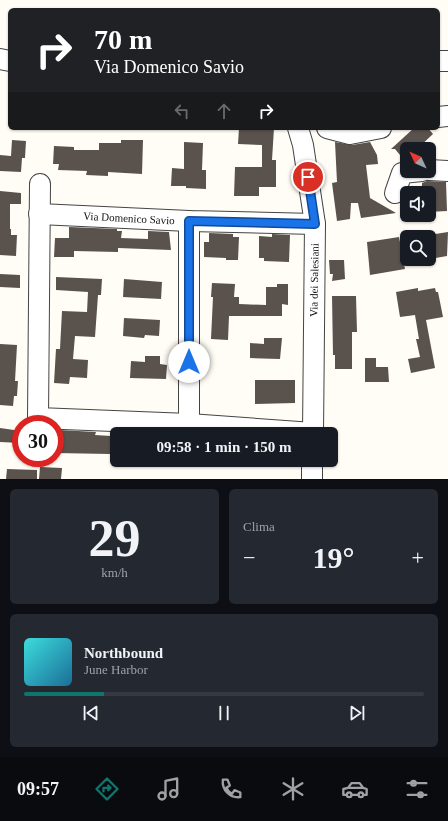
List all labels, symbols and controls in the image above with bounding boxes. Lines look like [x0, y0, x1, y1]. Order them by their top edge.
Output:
icon: right [28, 24, 80, 76]
text: 70 m [94, 24, 152, 55]
text: Via Domenico Savio [94, 57, 244, 77]
icon: left [171, 100, 193, 122]
icon: ahead [213, 100, 235, 122]
icon: right [255, 100, 277, 122]
north arrow [400, 142, 436, 178]
map controls [400, 142, 436, 266]
pin [291, 160, 325, 194]
icon: arrive [297, 166, 319, 188]
button: sound [400, 186, 436, 222]
street label: Via Domenico Savio [83, 210, 176, 226]
button: search [400, 230, 436, 266]
street label: Via dei Salesiani [307, 243, 321, 317]
position arrow [168, 341, 210, 383]
speed limit sign: 30 [12, 415, 64, 467]
text: 09:58 · 1 min · 150 m [157, 439, 292, 455]
text: 29 [89, 510, 141, 567]
text: Clima [243, 519, 275, 534]
text: 19° [313, 541, 355, 574]
text: − [243, 545, 255, 570]
text: + [412, 545, 424, 570]
text: km/h [101, 565, 128, 580]
text: Northbound [84, 645, 163, 661]
text: June Harbor [84, 662, 148, 677]
icon: previous [80, 702, 102, 724]
icon: pause [213, 702, 235, 724]
icon: next [346, 702, 368, 724]
icon: directions [93, 775, 121, 803]
icon: music [155, 775, 183, 803]
icon: phone [217, 775, 245, 803]
icon: climate [279, 775, 307, 803]
icon: car [341, 775, 369, 803]
icon: filters [403, 775, 431, 803]
text: 09:57 [17, 779, 59, 799]

